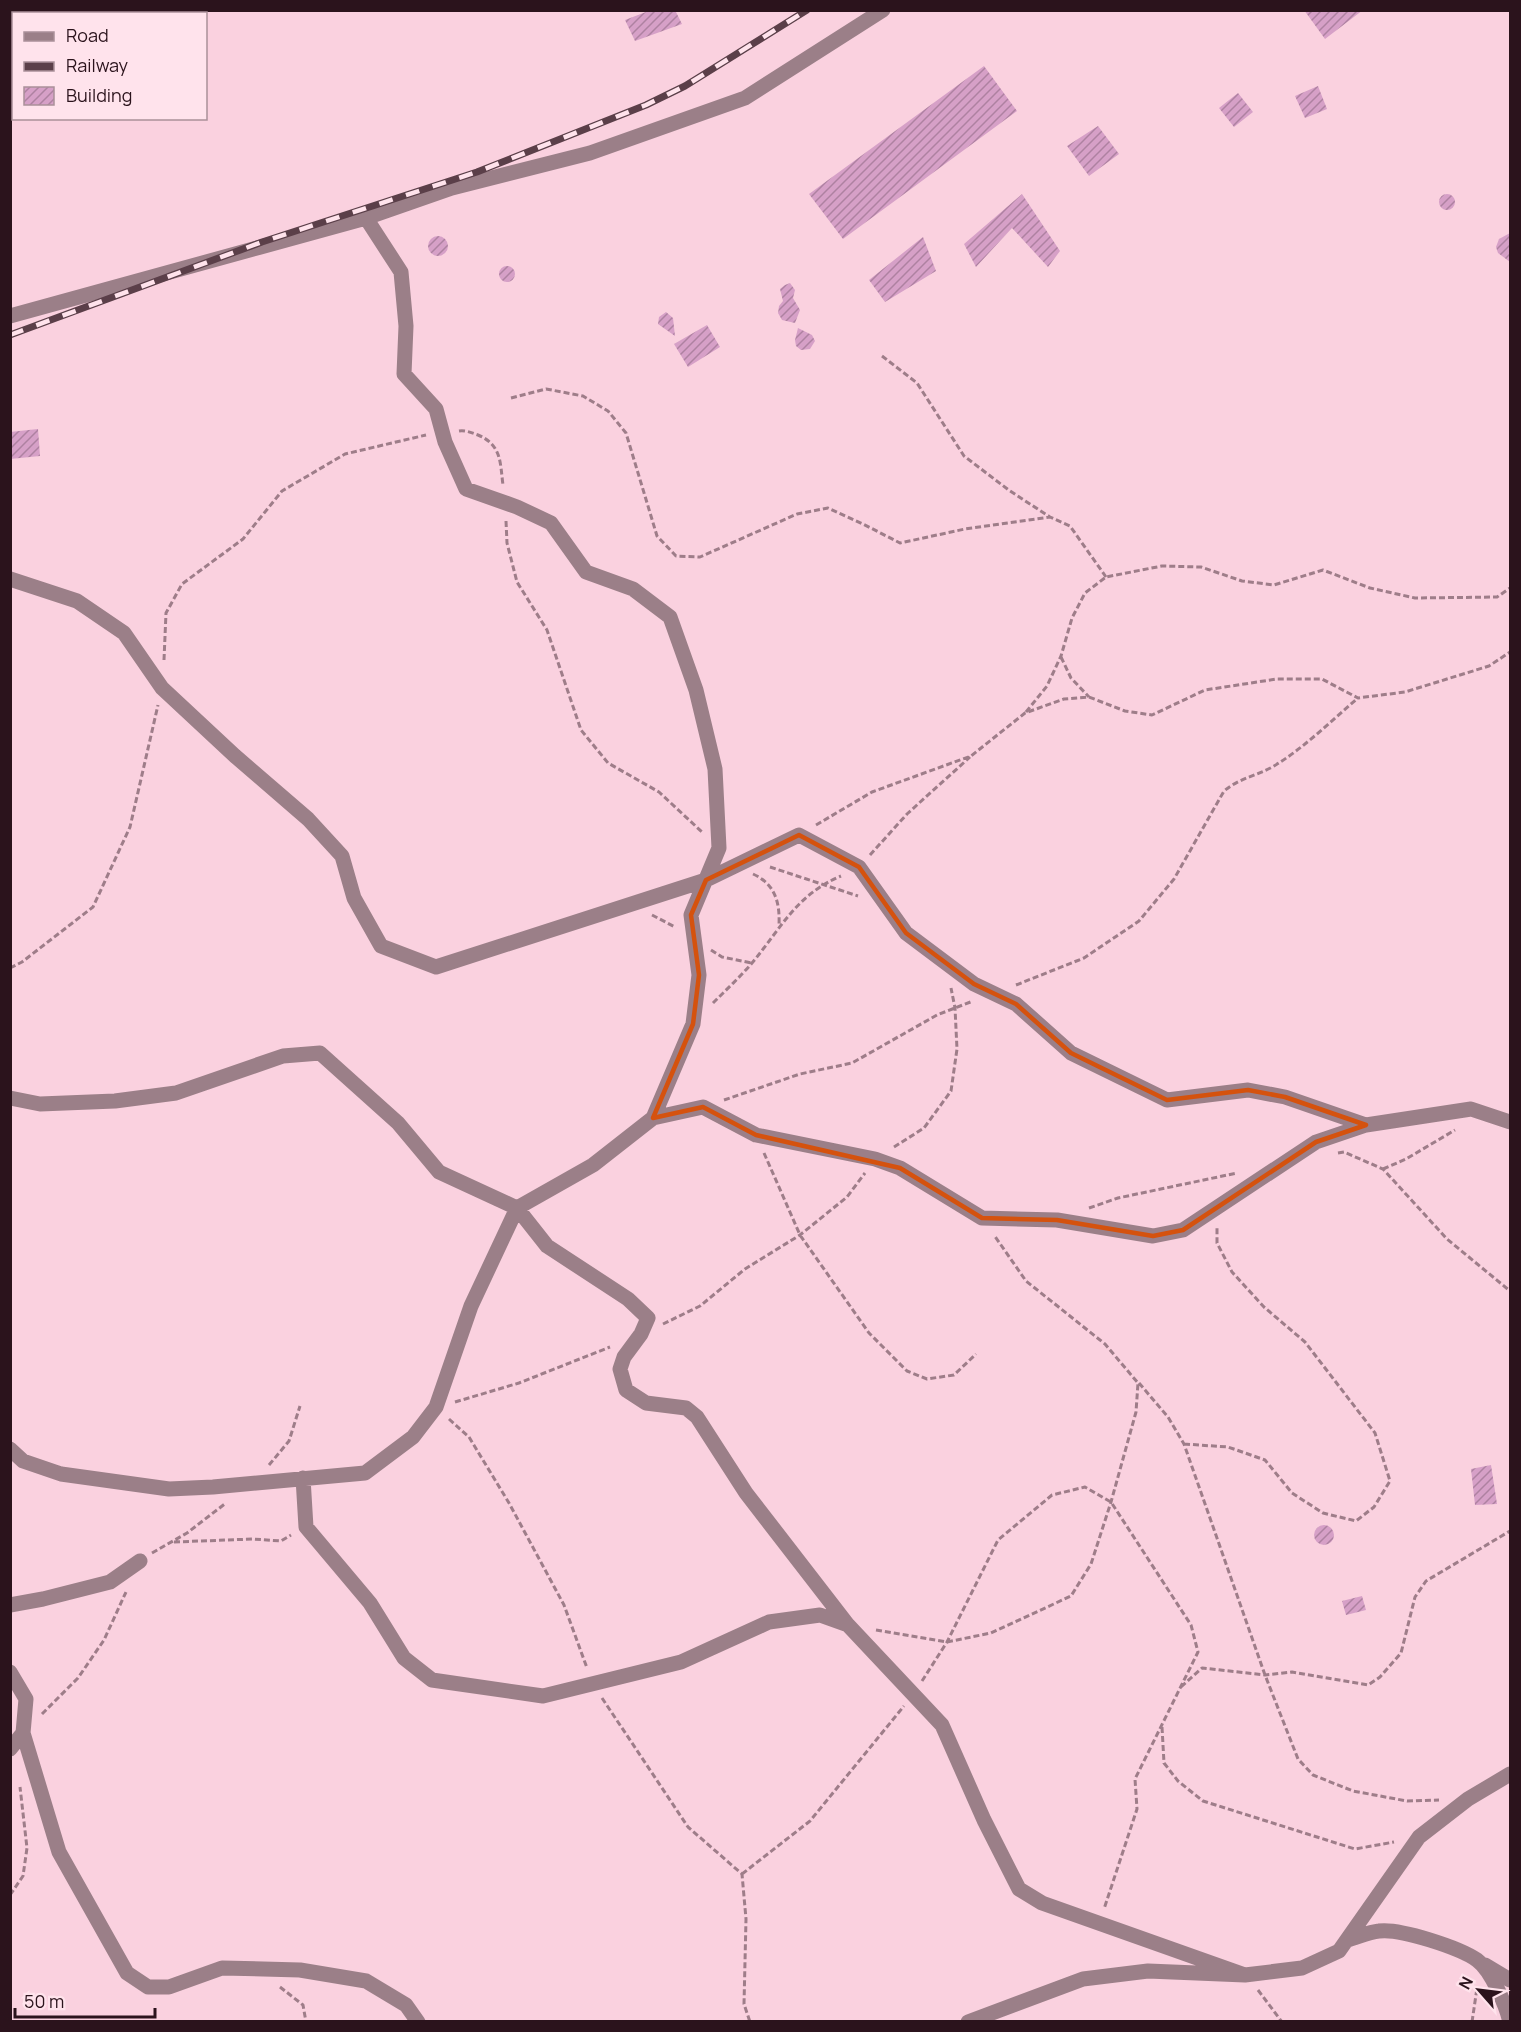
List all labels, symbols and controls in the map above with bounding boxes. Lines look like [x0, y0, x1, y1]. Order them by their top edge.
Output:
legend [12, 12, 207, 120]
text: Road [66, 23, 109, 47]
text: Railway [66, 53, 128, 77]
text: Building [66, 83, 132, 107]
north arrow [1449, 1960, 1509, 2020]
text: N [1453, 1973, 1478, 1993]
scale bar [15, 1981, 154, 2019]
text: 50 m [24, 1989, 64, 2013]

